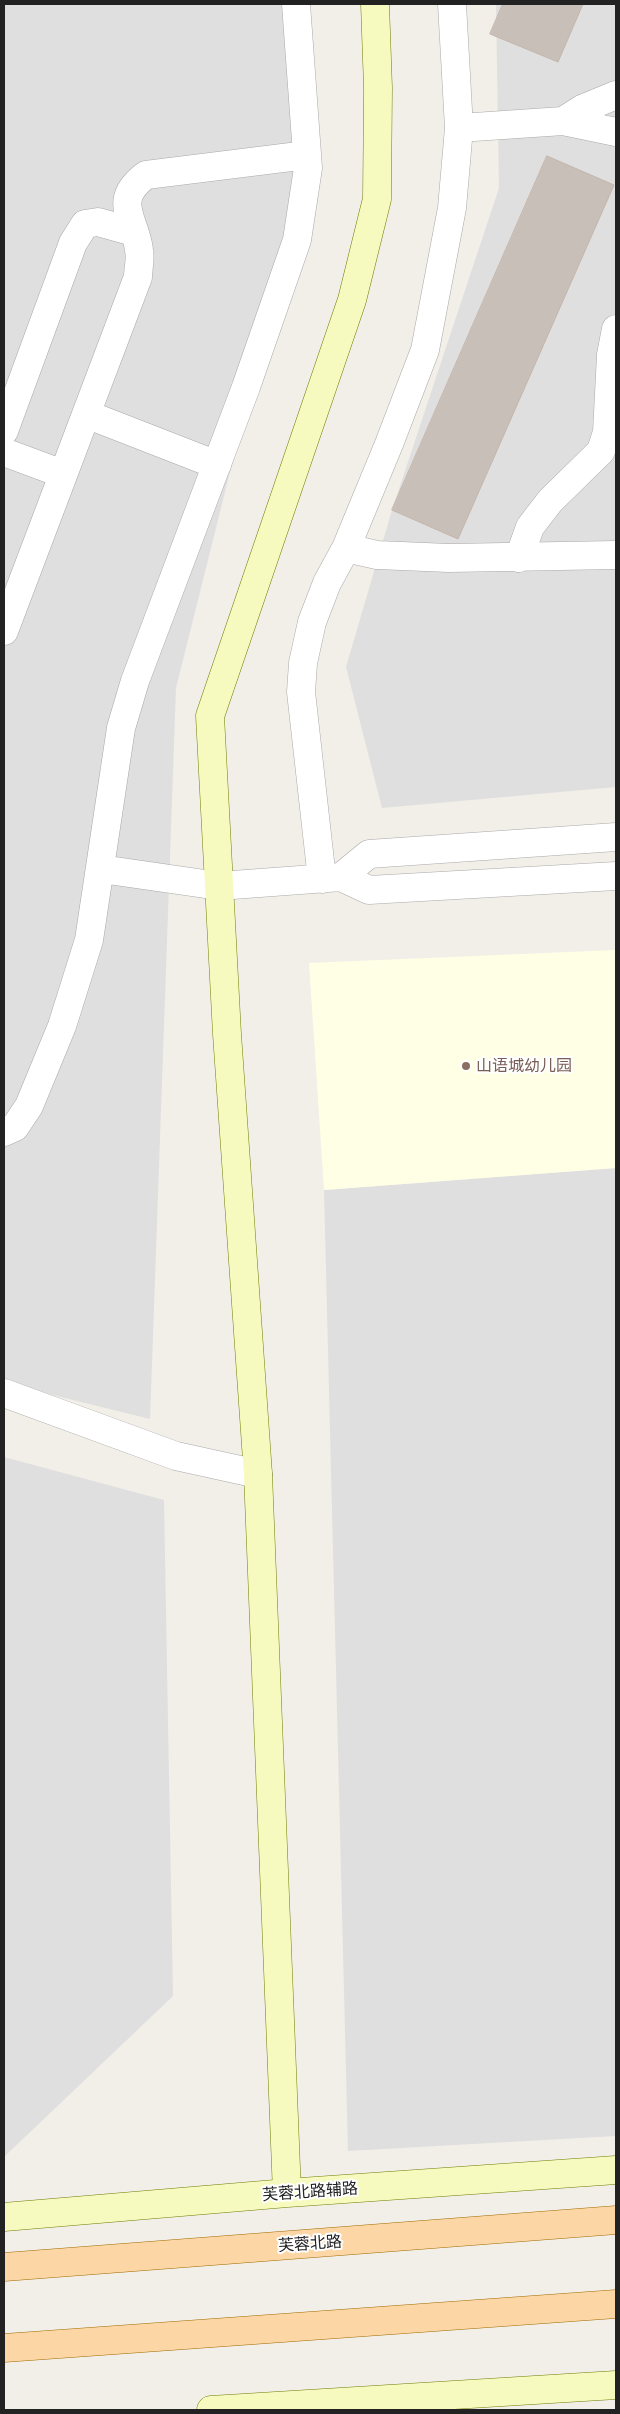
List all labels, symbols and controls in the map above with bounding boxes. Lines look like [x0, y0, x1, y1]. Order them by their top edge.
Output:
place label: 山语城幼儿园 [476, 1056, 572, 1076]
marker: 山语城幼儿园 [460, 1060, 472, 1072]
street label: 芙蓉北路辅路 [261, 2179, 359, 2205]
street label: 芙蓉北路 [277, 2232, 343, 2256]

